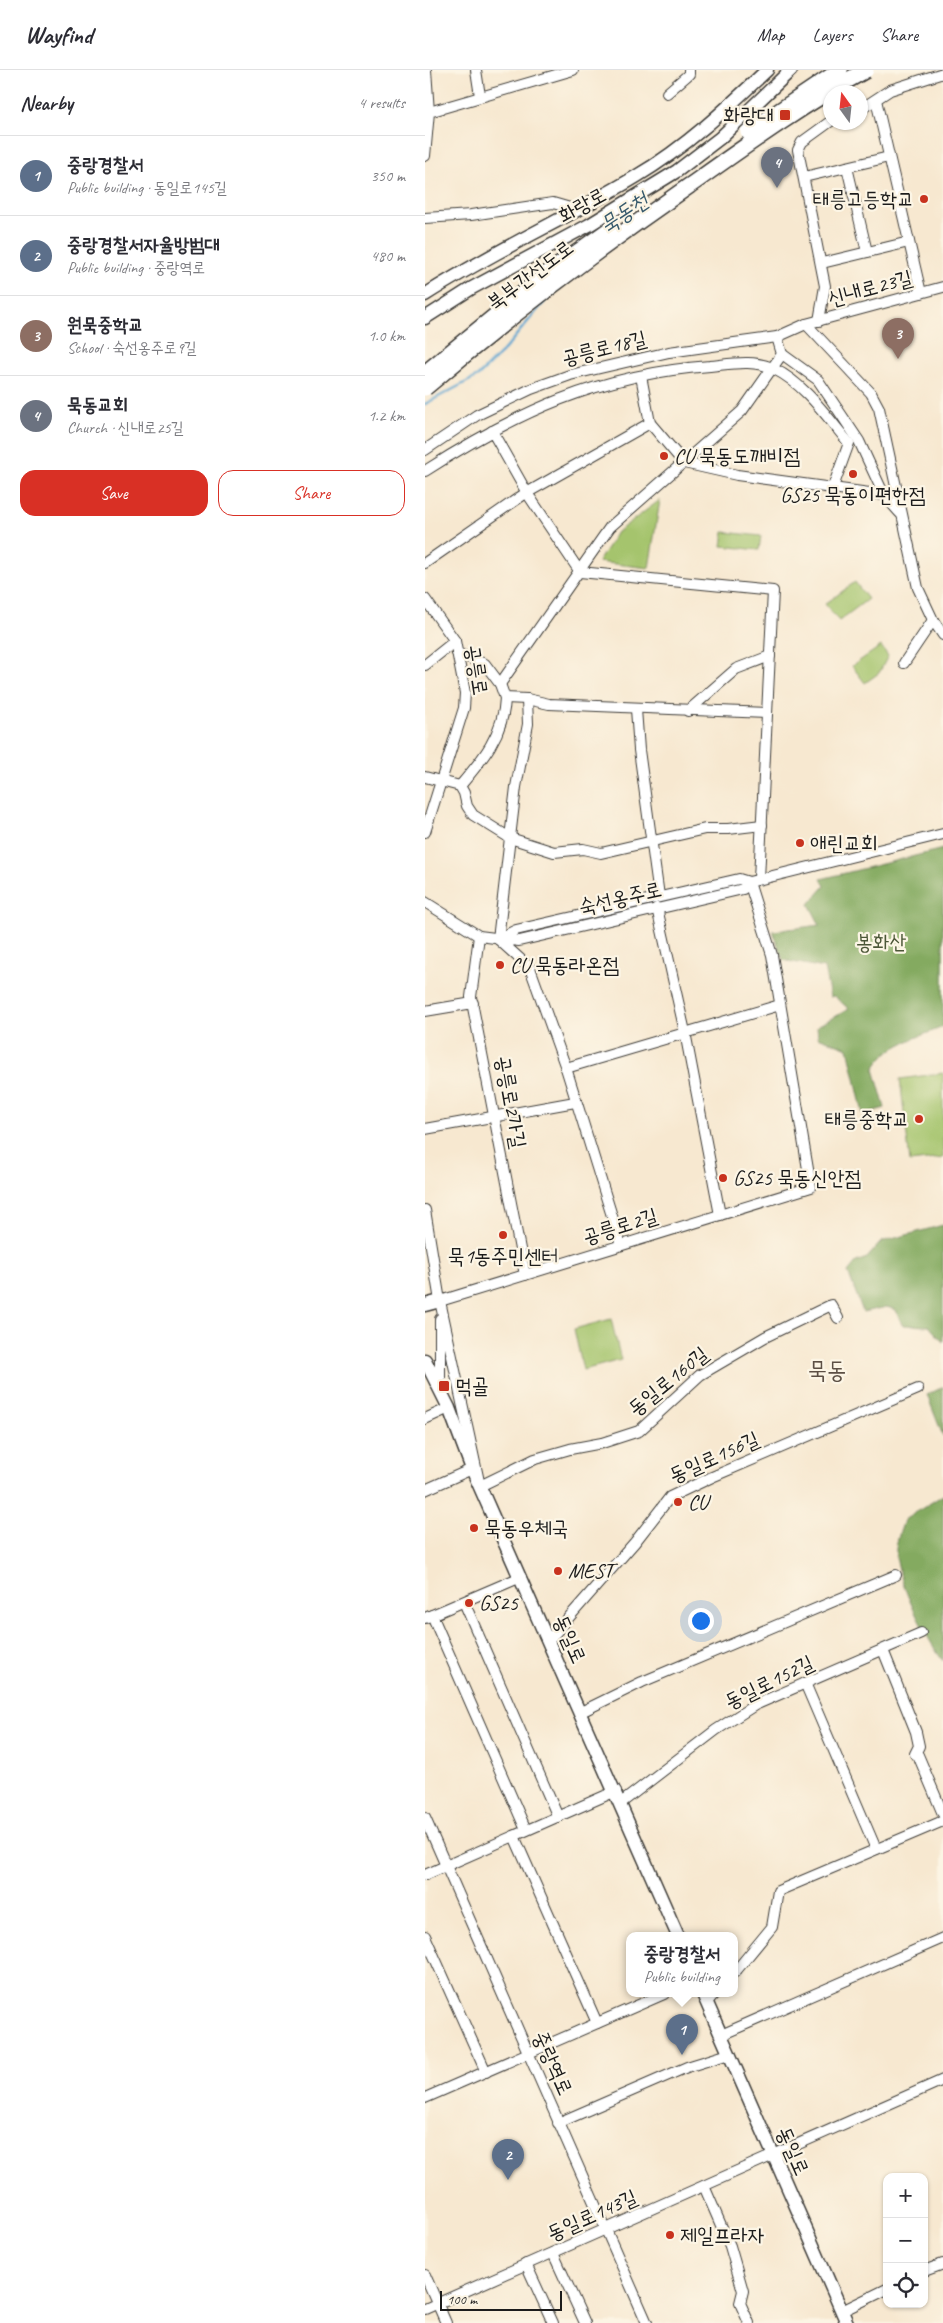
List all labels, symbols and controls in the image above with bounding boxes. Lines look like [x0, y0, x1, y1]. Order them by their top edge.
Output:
text: Wayfind [25, 20, 92, 50]
text: Map [757, 24, 785, 46]
text: Layers [813, 24, 852, 46]
text: Share [880, 24, 918, 46]
north arrow [823, 85, 868, 130]
text: Nearby [20, 90, 73, 116]
text: 4 results [358, 93, 405, 113]
place label: 화랑대 [723, 102, 774, 128]
marker: 화랑대 [778, 108, 792, 122]
pin: 4 [761, 147, 793, 188]
text: 중랑경찰서 [67, 153, 143, 177]
text: 1 [32, 166, 40, 186]
text: 350 m [371, 166, 405, 186]
text: Public building · 동일로145길 [67, 178, 227, 198]
street label: 화랑로 [554, 181, 610, 229]
water label: 묵동천 [594, 185, 656, 239]
place label: 태릉고등학교 [813, 186, 914, 212]
marker: 태릉고등학교 [918, 193, 930, 205]
text: 중랑경찰서자율방범대 [67, 233, 220, 257]
street label: 북부간선도로 [482, 234, 578, 316]
text: 2 [32, 246, 40, 266]
text: 480 m [371, 246, 405, 266]
text: Public building · 중랑역로 [67, 258, 205, 278]
street label: 신내로23길 [825, 264, 915, 312]
text: 원묵중학교 [67, 313, 143, 337]
pin: 3 [882, 318, 914, 359]
street label: 공릉로18길 [559, 325, 649, 371]
text: 3 [32, 326, 40, 346]
text: 1.0 km [368, 326, 405, 346]
text: School · 숙선옹주로9길 [67, 338, 197, 358]
text: 묵동교회 [67, 393, 128, 417]
text: 4 [32, 406, 40, 426]
text: 1.2 km [368, 406, 405, 426]
text: Church · 신내로25길 [67, 418, 184, 438]
place label: CU 묵동도깨비점 [674, 443, 800, 469]
marker: CU 묵동도깨비점 [658, 450, 670, 462]
marker: GS25 묵동이편한점 [847, 468, 859, 480]
button: Save [20, 470, 208, 516]
button: Share [218, 470, 405, 516]
place label: GS25 묵동이편한점 [780, 482, 926, 508]
street label: 공릉로 [460, 643, 494, 697]
place label: 애린교회 [810, 830, 878, 856]
marker: 애린교회 [794, 837, 806, 849]
street label: 숙선옹주로 [576, 876, 664, 920]
park label: 봉화산 [856, 929, 906, 955]
place label: CU 묵동라온점 [510, 952, 619, 978]
marker: CU 묵동라온점 [494, 959, 506, 971]
street label: 공릉로2가길 [490, 1053, 532, 1151]
place label: 태릉중학교 [825, 1106, 909, 1132]
marker: 태릉중학교 [913, 1113, 925, 1125]
place label: GS25 묵동신안점 [733, 1165, 862, 1191]
marker: GS25 묵동신안점 [717, 1172, 729, 1184]
street label: 공릉로2길 [579, 1202, 661, 1250]
marker: 묵1동주민센터 [497, 1229, 509, 1241]
place label: 묵1동주민센터 [448, 1243, 558, 1269]
street label: 동일로160길 [623, 1341, 714, 1421]
district label: 묵동 [808, 1355, 846, 1385]
place label: 먹골 [455, 1373, 489, 1399]
marker: 먹골 [437, 1379, 451, 1393]
street label: 동일로156길 [665, 1426, 763, 1488]
place label: CU [688, 1489, 712, 1515]
marker: CU [672, 1496, 684, 1508]
place label: 묵동우체국 [484, 1515, 569, 1541]
marker: 묵동우체국 [468, 1522, 480, 1534]
place label: MEST [568, 1558, 619, 1584]
marker: MEST [552, 1565, 564, 1577]
place label: GS25 [479, 1590, 519, 1616]
marker: GS25 [463, 1597, 475, 1609]
your location [688, 1608, 714, 1634]
street label: 동일로 [548, 1611, 592, 1667]
street label: 동일로152길 [720, 1649, 818, 1715]
popup [626, 1932, 738, 1997]
text: 중랑경찰서 [644, 1942, 720, 1966]
text: Public building [644, 1967, 720, 1987]
pin: 1 [666, 2014, 698, 2055]
street label: 중랑역로 [527, 2027, 579, 2099]
street label: 동일로 [771, 2123, 815, 2179]
pin: 2 [492, 2139, 524, 2180]
map controls [883, 2173, 928, 2308]
button: + [883, 2173, 928, 2218]
street label: 동일로143길 [543, 2184, 641, 2246]
button: − [883, 2218, 928, 2263]
place label: 제일프라자 [680, 2222, 765, 2248]
marker: 제일프라자 [664, 2229, 676, 2241]
button: locate [883, 2263, 928, 2308]
scale bar [440, 2288, 563, 2311]
text: 100 m [447, 2291, 477, 2308]

